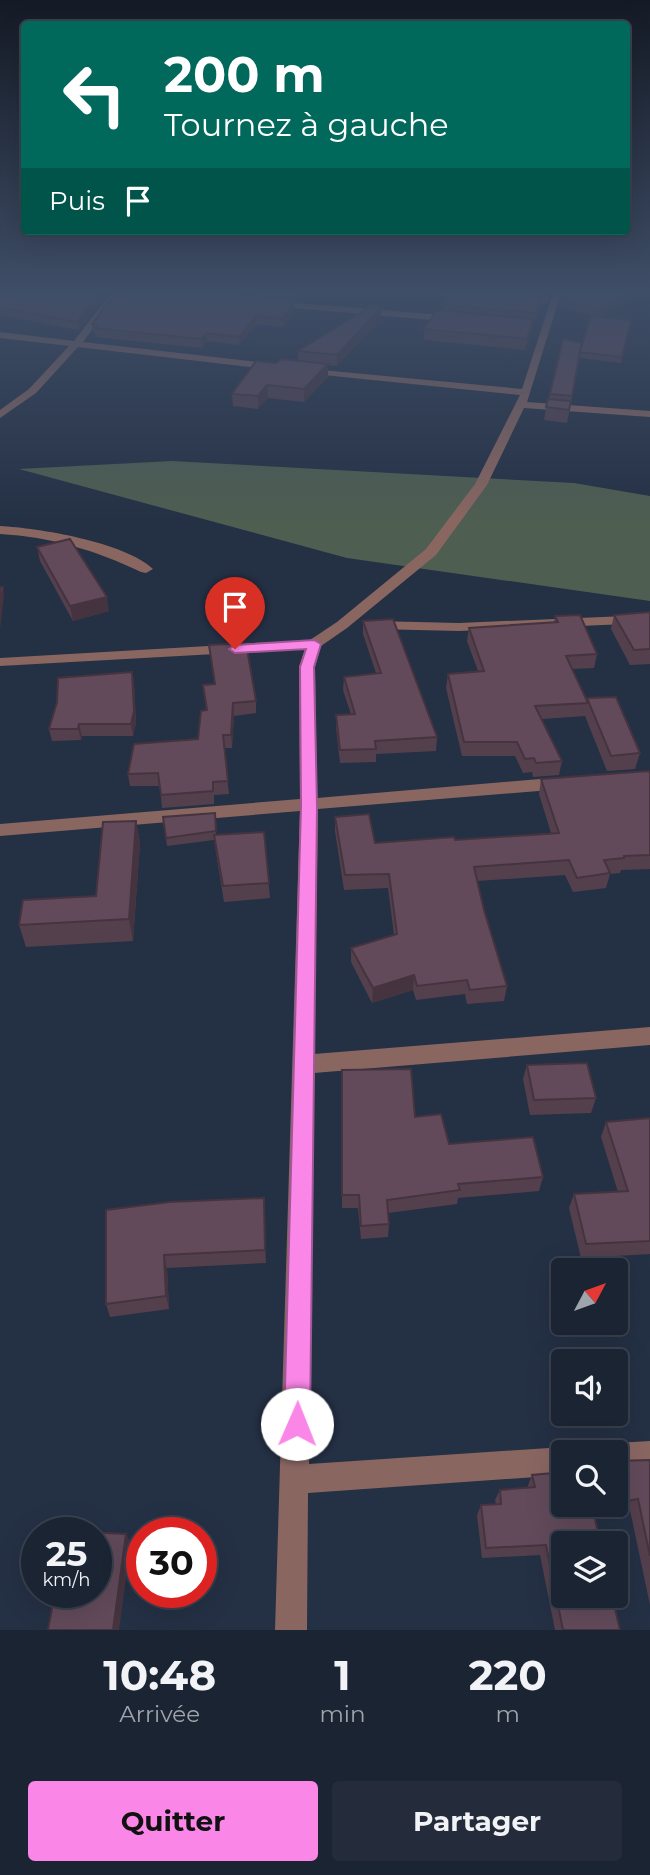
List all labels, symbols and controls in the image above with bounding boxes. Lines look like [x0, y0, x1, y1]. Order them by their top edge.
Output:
text: 200 m [164, 45, 325, 104]
icon: left [49, 49, 140, 140]
text: Tournez à gauche [164, 105, 449, 144]
icon: arrive [119, 182, 157, 220]
text: Puis [49, 185, 105, 217]
pin [205, 577, 265, 649]
icon: arrive [216, 588, 254, 626]
north arrow [551, 1258, 628, 1335]
map controls [551, 1258, 628, 1608]
button: sound [551, 1349, 628, 1426]
position arrow [260, 1387, 334, 1461]
button: search [551, 1440, 628, 1517]
speed limit sign: 30 [126, 1517, 217, 1608]
button: layers [551, 1531, 628, 1608]
text: 25 [46, 1532, 87, 1575]
text: km/h [42, 1569, 91, 1591]
text: 10:48 [103, 1649, 216, 1701]
text: 1 [334, 1649, 351, 1701]
text: 220 [469, 1649, 547, 1701]
text: Arrivée [119, 1700, 200, 1728]
text: min [319, 1700, 366, 1728]
text: m [496, 1700, 520, 1728]
button: Quitter [28, 1781, 318, 1861]
button: Partager [332, 1781, 622, 1861]

